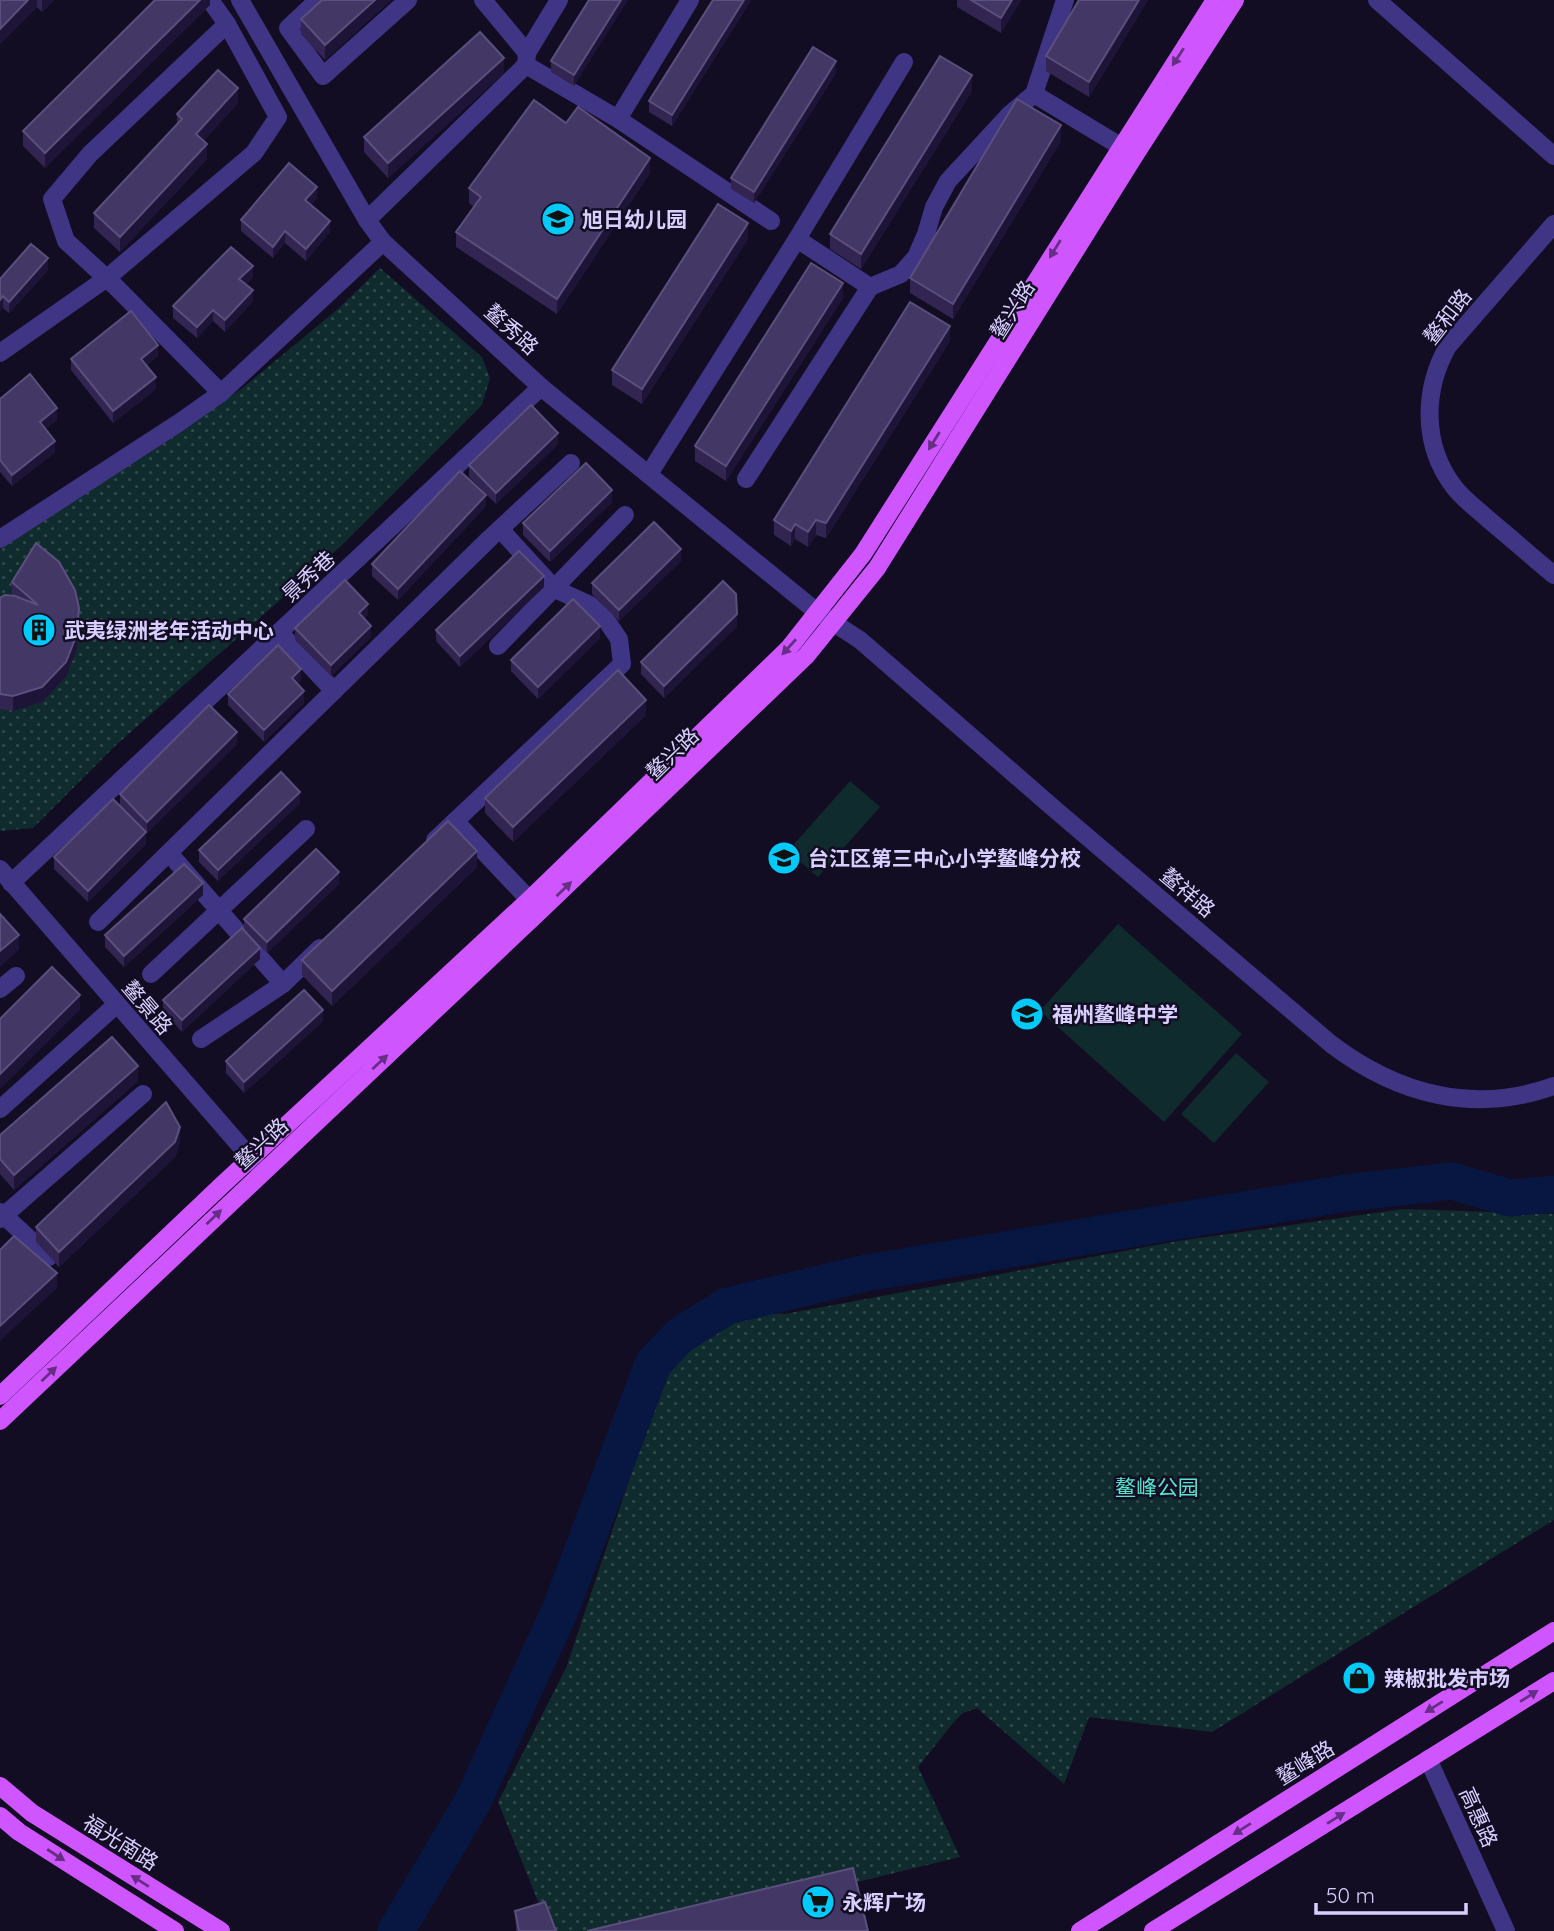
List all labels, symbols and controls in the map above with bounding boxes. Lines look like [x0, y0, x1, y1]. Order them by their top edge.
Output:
one-way arrow [1172, 48, 1185, 67]
school or university icon: 旭日幼儿园 [539, 200, 577, 238]
place label: 旭日幼儿园 [582, 206, 687, 232]
one-way arrow [1049, 239, 1062, 259]
street label: 鳌兴路 [984, 275, 1040, 343]
street label: 鳌和路 [1417, 283, 1477, 349]
street label: 鳌秀路 [480, 298, 544, 360]
one-way arrow [928, 432, 941, 451]
street label: 景秀巷 [276, 545, 340, 607]
building icon: 武夷绿洲老年活动中心 [20, 611, 58, 649]
place label: 武夷绿洲老年活动中心 [64, 617, 274, 643]
one-way arrow [781, 638, 797, 656]
street label: 鳌兴路 [640, 722, 704, 784]
school or university icon: 台江区第三中心小学鳌峰分校 [765, 839, 803, 877]
place label: 台江区第三中心小学鳌峰分校 [808, 845, 1081, 871]
street label: 鳌祥路 [1156, 862, 1220, 922]
one-way arrow [555, 880, 572, 897]
street label: 鳌景路 [118, 975, 178, 1039]
school or university icon: 福州鳌峰中学 [1008, 995, 1046, 1033]
place label: 福州鳌峰中学 [1052, 1001, 1178, 1027]
one-way arrow [371, 1054, 388, 1070]
street label: 鳌兴路 [229, 1112, 293, 1174]
one-way arrow [206, 1209, 223, 1226]
one-way arrow [41, 1366, 58, 1383]
park label: 鳌峰公园 [1115, 1474, 1199, 1500]
shop icon: 辣椒批发市场 [1340, 1659, 1378, 1697]
place label: 辣椒批发市场 [1384, 1665, 1510, 1691]
one-way arrow [1519, 1690, 1538, 1703]
one-way arrow [1425, 1700, 1444, 1713]
street label: 鳌峰路 [1271, 1734, 1339, 1790]
street label: 高惠路 [1454, 1783, 1504, 1851]
street label: 福光南路 [78, 1809, 164, 1875]
one-way arrow [1326, 1811, 1346, 1824]
one-way arrow [1233, 1822, 1252, 1835]
one-way arrow [46, 1848, 66, 1861]
scale bar [1316, 1871, 1466, 1915]
one-way arrow [130, 1874, 149, 1887]
text: 50 m [1326, 1882, 1375, 1908]
supermarket icon: 永辉广场 [799, 1883, 837, 1921]
place label: 永辉广场 [842, 1889, 926, 1915]

